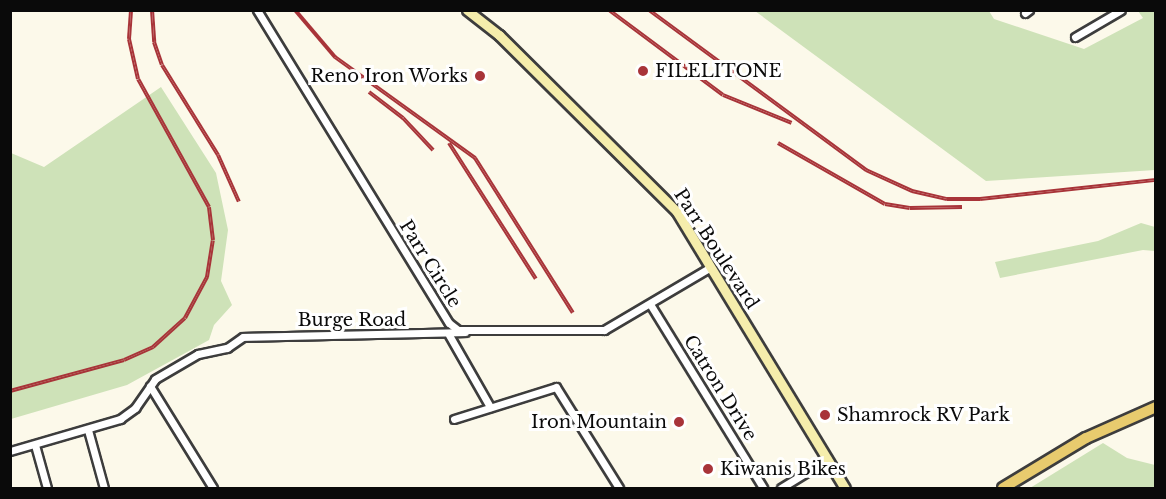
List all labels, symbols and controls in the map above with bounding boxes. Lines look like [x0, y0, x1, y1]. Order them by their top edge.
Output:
place label: FILELITONE [655, 60, 782, 82]
marker: FILELITONE [636, 64, 650, 78]
place label: Reno Iron Works [310, 65, 468, 87]
marker: Reno Iron Works [473, 69, 487, 83]
street label: Parr Boulevard [669, 185, 763, 313]
street label: Parr Circle [395, 216, 465, 312]
street label: Burge Road [298, 309, 406, 331]
street label: Catron Drive [679, 331, 761, 445]
place label: Shamrock RV Park [837, 404, 1011, 426]
marker: Shamrock RV Park [818, 408, 832, 422]
place label: Iron Mountain [531, 411, 667, 433]
marker: Iron Mountain [672, 415, 686, 429]
place label: Kiwanis Bikes [720, 458, 846, 480]
marker: Kiwanis Bikes [701, 462, 715, 476]

